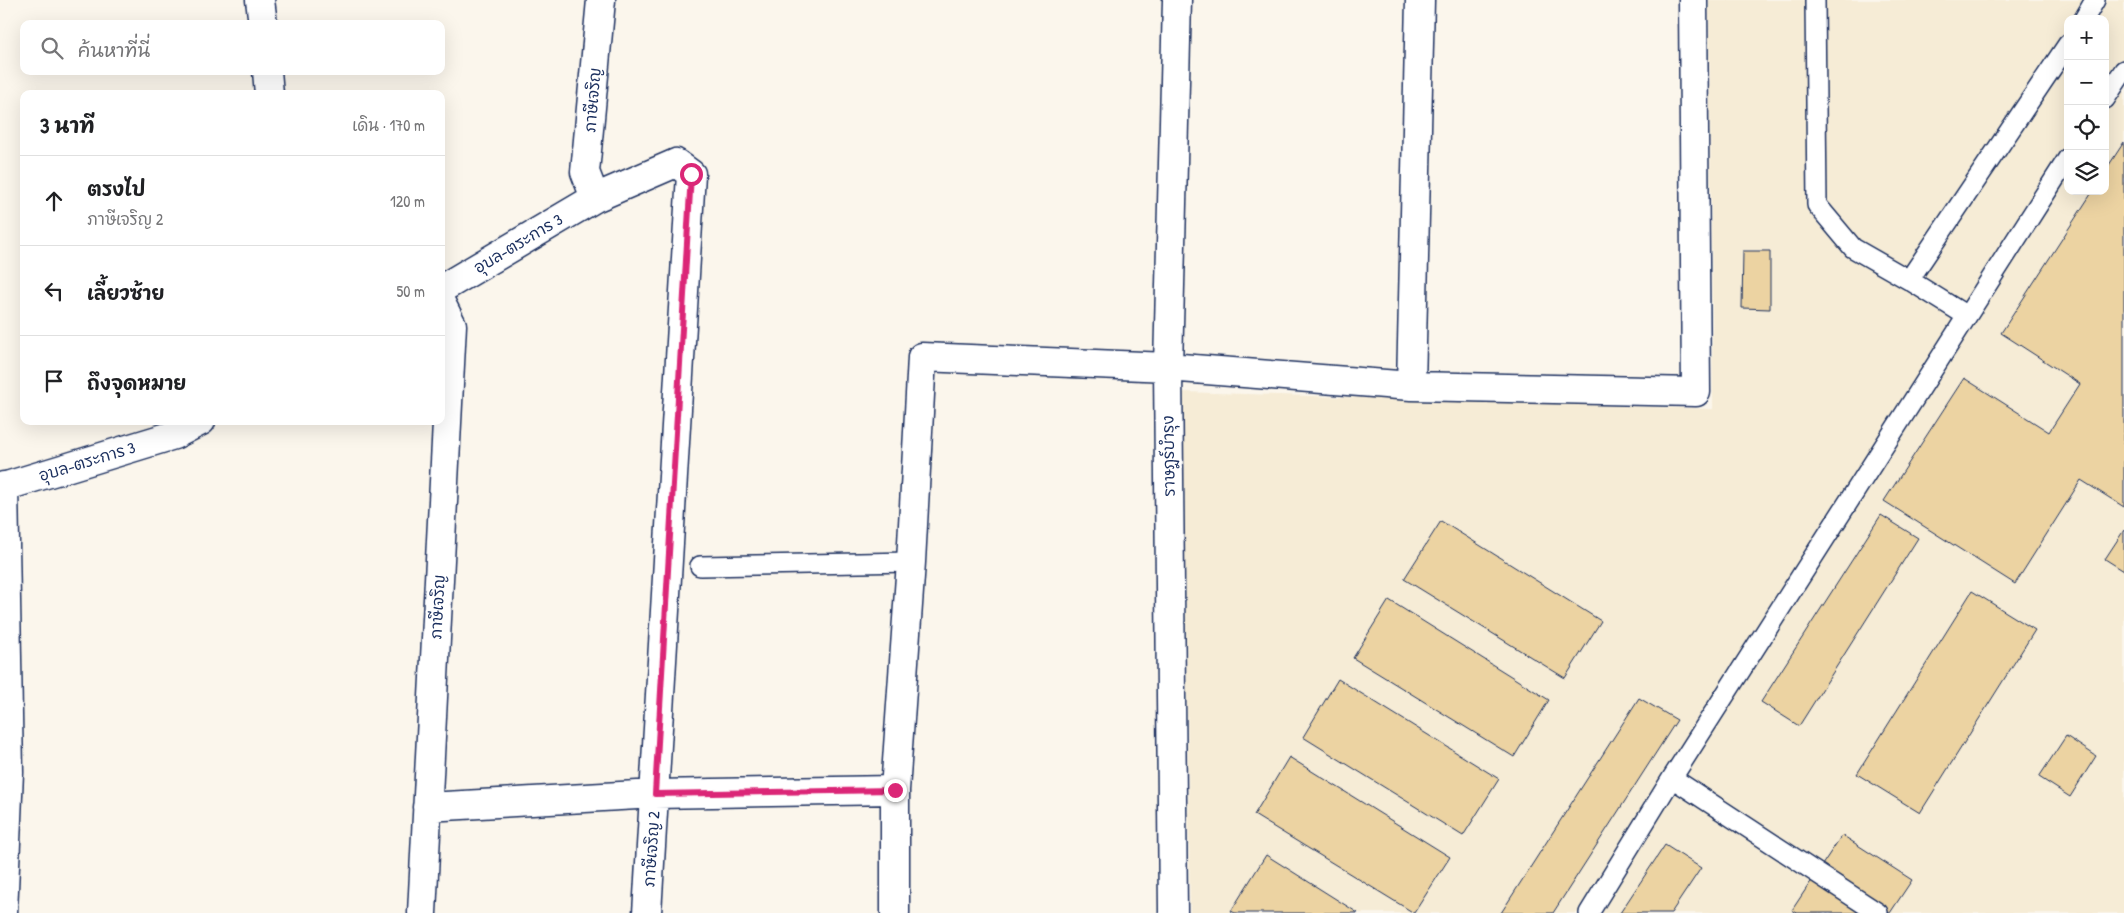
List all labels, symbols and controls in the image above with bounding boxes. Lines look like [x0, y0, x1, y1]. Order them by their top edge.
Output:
map controls [2064, 15, 2109, 195]
button: + [2064, 15, 2109, 60]
search box [20, 20, 445, 75]
icon: search [38, 34, 66, 62]
text: ค้นหาที่นี่ [78, 37, 150, 63]
button: − [2064, 60, 2109, 105]
street label: ภาษีเจริญ [578, 67, 606, 133]
button: locate [2064, 105, 2109, 150]
text: 3 นาที [40, 111, 95, 140]
text: เดิน · 170 m [352, 114, 425, 136]
button: layers [2064, 150, 2109, 195]
route start [680, 163, 703, 186]
text: ตรงไป [87, 176, 145, 202]
icon: ahead [40, 187, 68, 215]
text: 120 m [390, 190, 425, 212]
text: ภาษีเจริญ 2 [87, 208, 163, 230]
street label: อุบล-ตระการ 3 [470, 208, 567, 280]
icon: left [40, 277, 68, 305]
text: เลี้ยวซ้าย [87, 280, 164, 306]
text: 50 m [397, 280, 425, 302]
icon: arrive [40, 367, 68, 395]
text: ถึงจุดหมาย [87, 370, 186, 396]
street label: ราษฎร์บำรุง [1156, 415, 1182, 497]
street label: อุบล-ตระการ 3 [36, 436, 138, 488]
street label: ภาษีเจริญ [424, 574, 450, 640]
route end [884, 779, 907, 802]
street label: ภาษีเจริญ 2 [637, 810, 665, 888]

